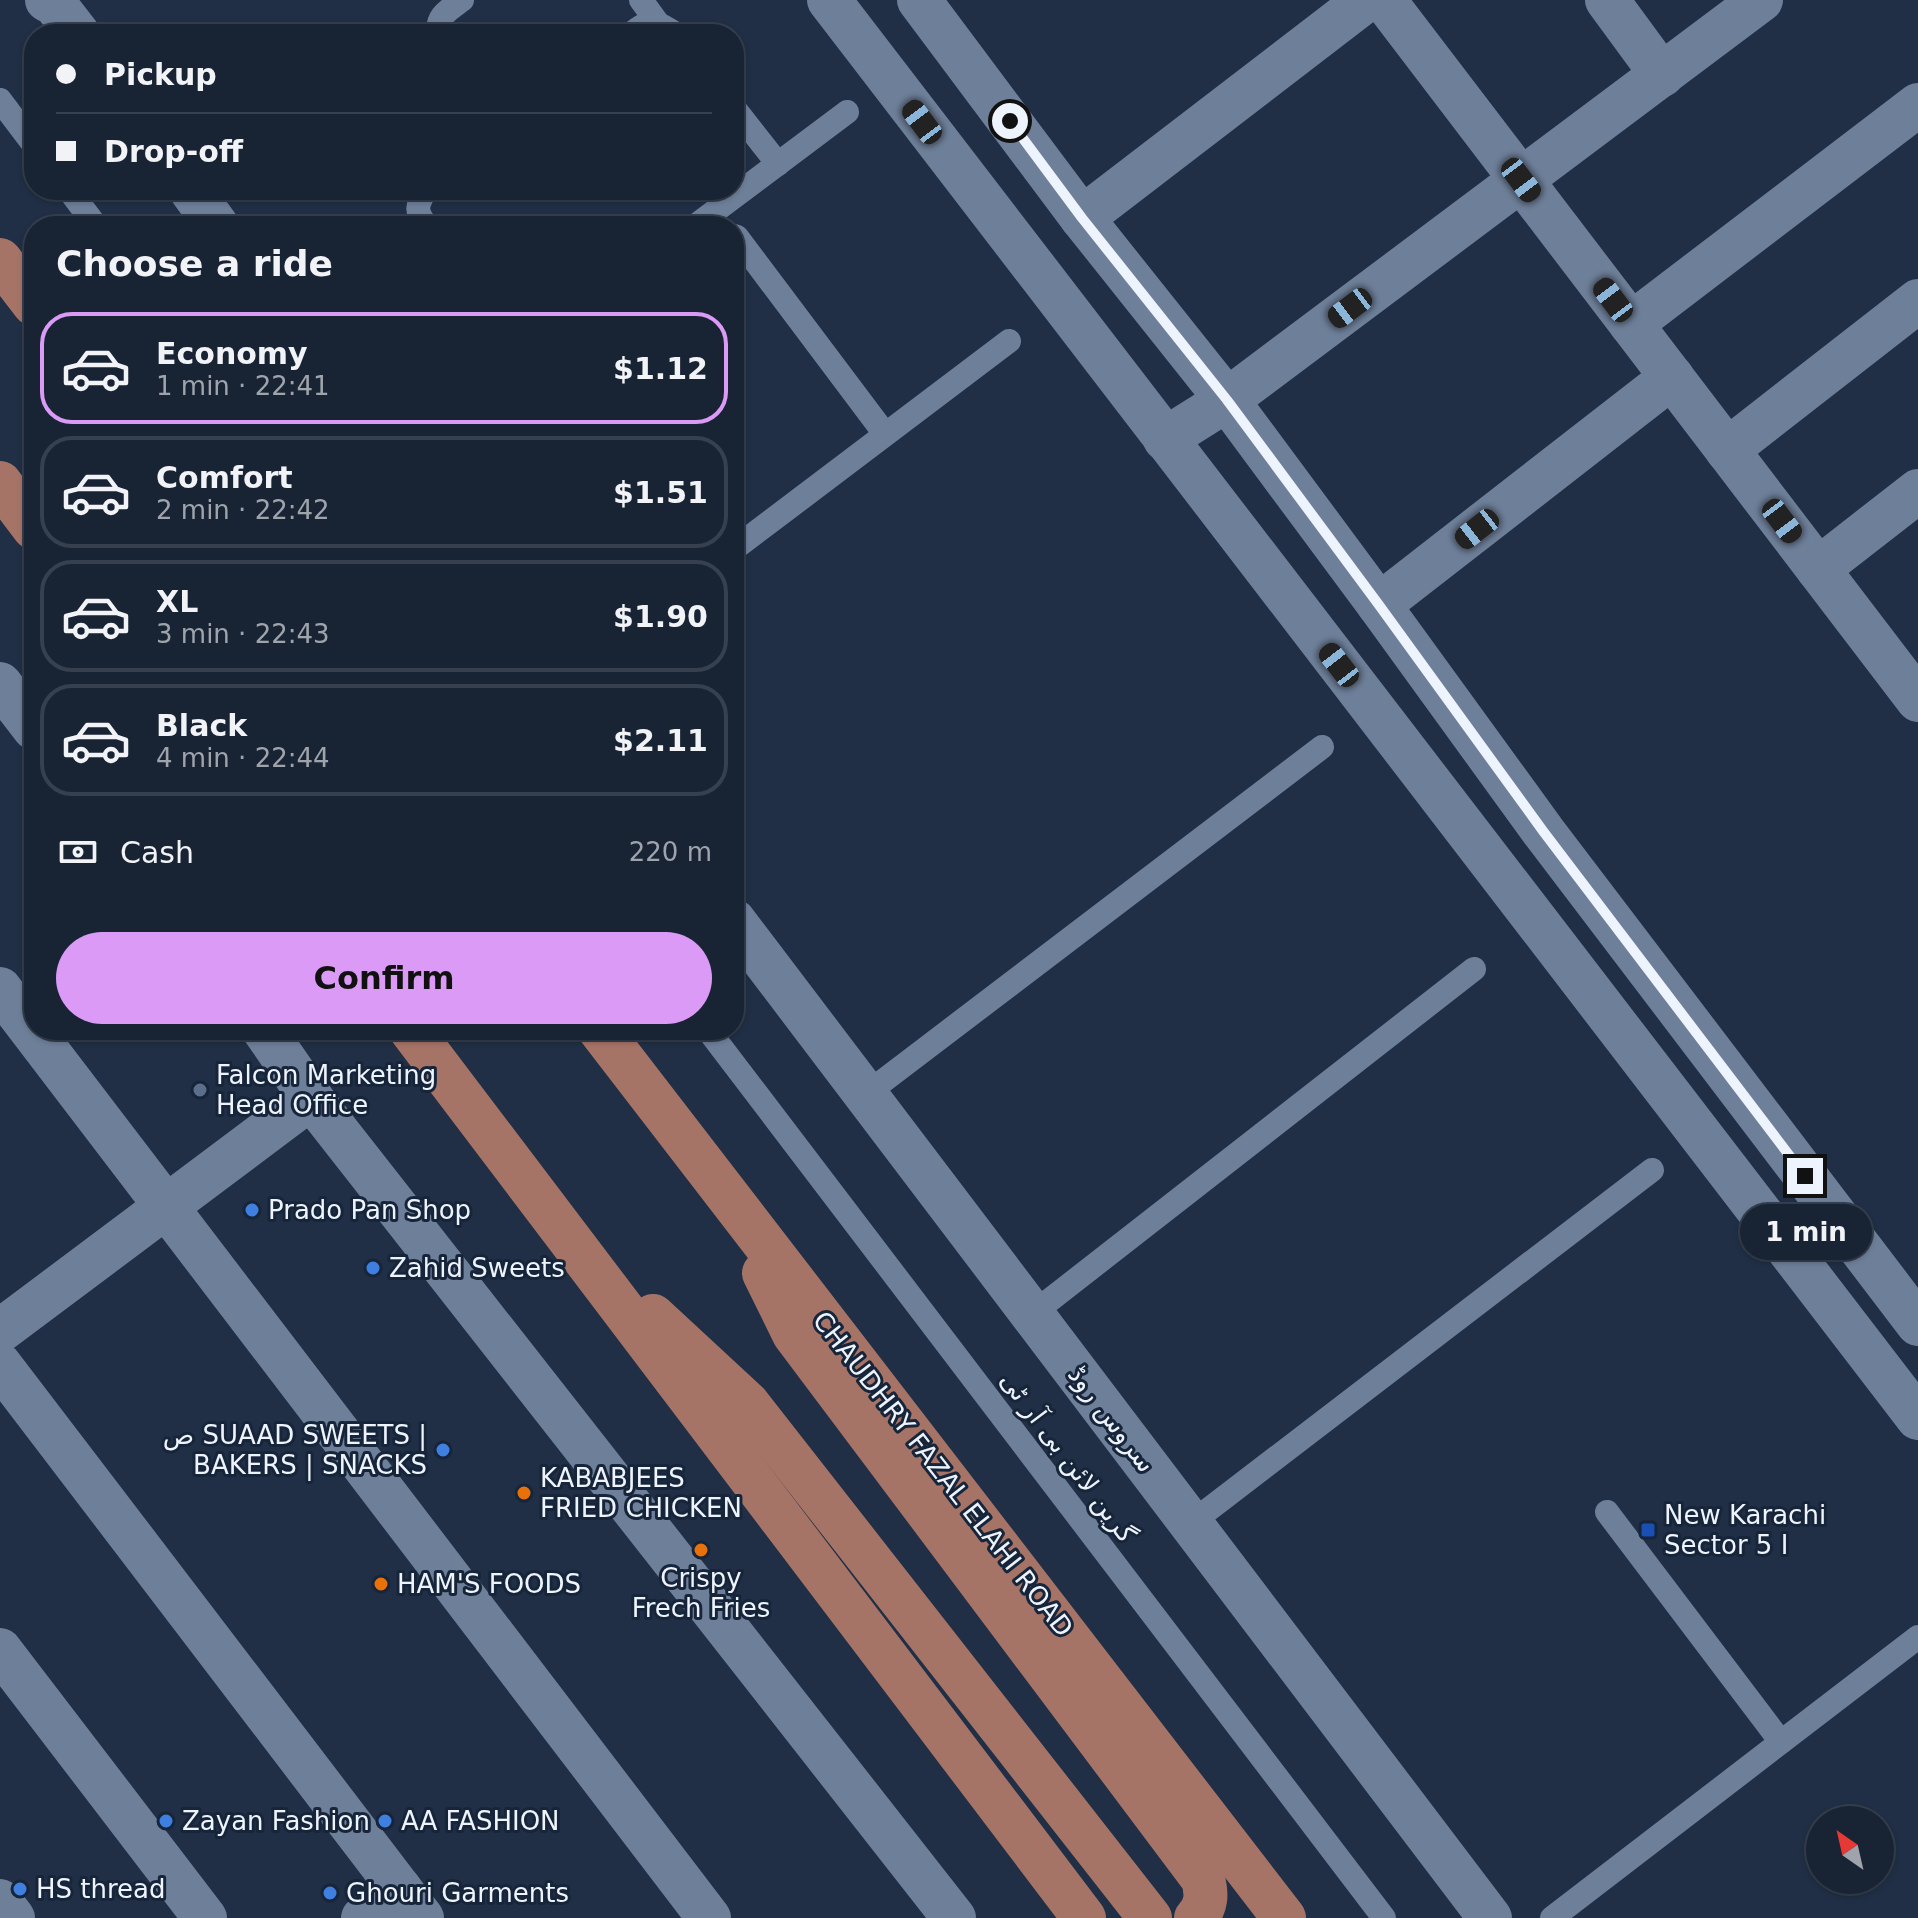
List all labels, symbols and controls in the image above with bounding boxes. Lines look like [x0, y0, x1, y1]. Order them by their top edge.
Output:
text: Pickup [104, 57, 217, 92]
car [898, 96, 946, 148]
route start [992, 103, 1028, 139]
text: Drop-off [104, 134, 243, 169]
car [1497, 154, 1545, 206]
text: Choose a ride [56, 243, 333, 284]
car [1589, 274, 1637, 326]
car [1324, 284, 1376, 332]
icon: car [60, 332, 132, 404]
text: Economy [156, 336, 308, 371]
text: $1.12 [613, 351, 708, 386]
text: 1 min · 22:41 [156, 371, 330, 401]
icon: car [60, 456, 132, 528]
text: Comfort [156, 460, 293, 495]
text: $1.51 [613, 475, 708, 510]
text: 2 min · 22:42 [156, 495, 330, 525]
car [1758, 495, 1806, 547]
car [1451, 505, 1503, 553]
icon: car [60, 580, 132, 652]
text: XL [156, 584, 198, 619]
text: $1.90 [613, 599, 708, 634]
text: 3 min · 22:43 [156, 619, 330, 649]
car [1315, 639, 1363, 691]
icon: car [60, 704, 132, 776]
text: Black [156, 708, 247, 743]
text: $2.11 [613, 723, 708, 758]
text: 4 min · 22:44 [156, 743, 330, 773]
icon: cash [56, 830, 100, 874]
text: Cash [120, 835, 194, 870]
text: 220 m [629, 837, 712, 867]
button: Confirm [56, 932, 712, 1024]
place label: Falcon Marketing Head Office [216, 1060, 436, 1120]
marker: Falcon Marketing Head Office [191, 1081, 209, 1099]
route end [1787, 1158, 1823, 1194]
place label: Prado Pan Shop [268, 1195, 471, 1225]
marker: Prado Pan Shop [243, 1201, 261, 1219]
callout: 1 min [1739, 1204, 1871, 1260]
text: 1 min [1765, 1217, 1847, 1247]
place label: Zahid Sweets [389, 1253, 565, 1283]
marker: Zahid Sweets [364, 1259, 382, 1277]
street label: CHAUDHRY FAZAL ELAHI ROAD [807, 1306, 1079, 1642]
street label: سروس روڈ [1061, 1360, 1162, 1479]
street label: گرین لائن بی آر ٹی [993, 1365, 1143, 1549]
place label: ص SUAAD SWEETS | BAKERS | SNACKS [163, 1420, 427, 1481]
marker: ص SUAAD SWEETS | BAKERS | SNACKS [434, 1441, 452, 1459]
place label: KABABJEES FRIED CHICKEN [540, 1463, 742, 1523]
marker: KABABJEES FRIED CHICKEN [515, 1484, 533, 1502]
place label: New Karachi Sector 5 I [1664, 1500, 1826, 1560]
marker: New Karachi Sector 5 I [1639, 1521, 1657, 1539]
marker: Crispy Frech Fries [692, 1541, 710, 1559]
place label: Crispy Frech Fries [632, 1563, 770, 1623]
place label: HAM'S FOODS [397, 1569, 581, 1599]
marker: HAM'S FOODS [372, 1575, 390, 1593]
place label: Zayan Fashion [182, 1806, 370, 1836]
place label: AA FASHION [401, 1806, 560, 1836]
north arrow [1806, 1806, 1894, 1894]
map controls [1806, 1806, 1894, 1894]
marker: Zayan Fashion [157, 1812, 175, 1830]
marker: AA FASHION [376, 1812, 394, 1830]
place label: HS thread [36, 1874, 166, 1904]
place label: Ghouri Garments [346, 1878, 569, 1908]
marker: HS thread [11, 1880, 29, 1898]
marker: Ghouri Garments [321, 1884, 339, 1902]

